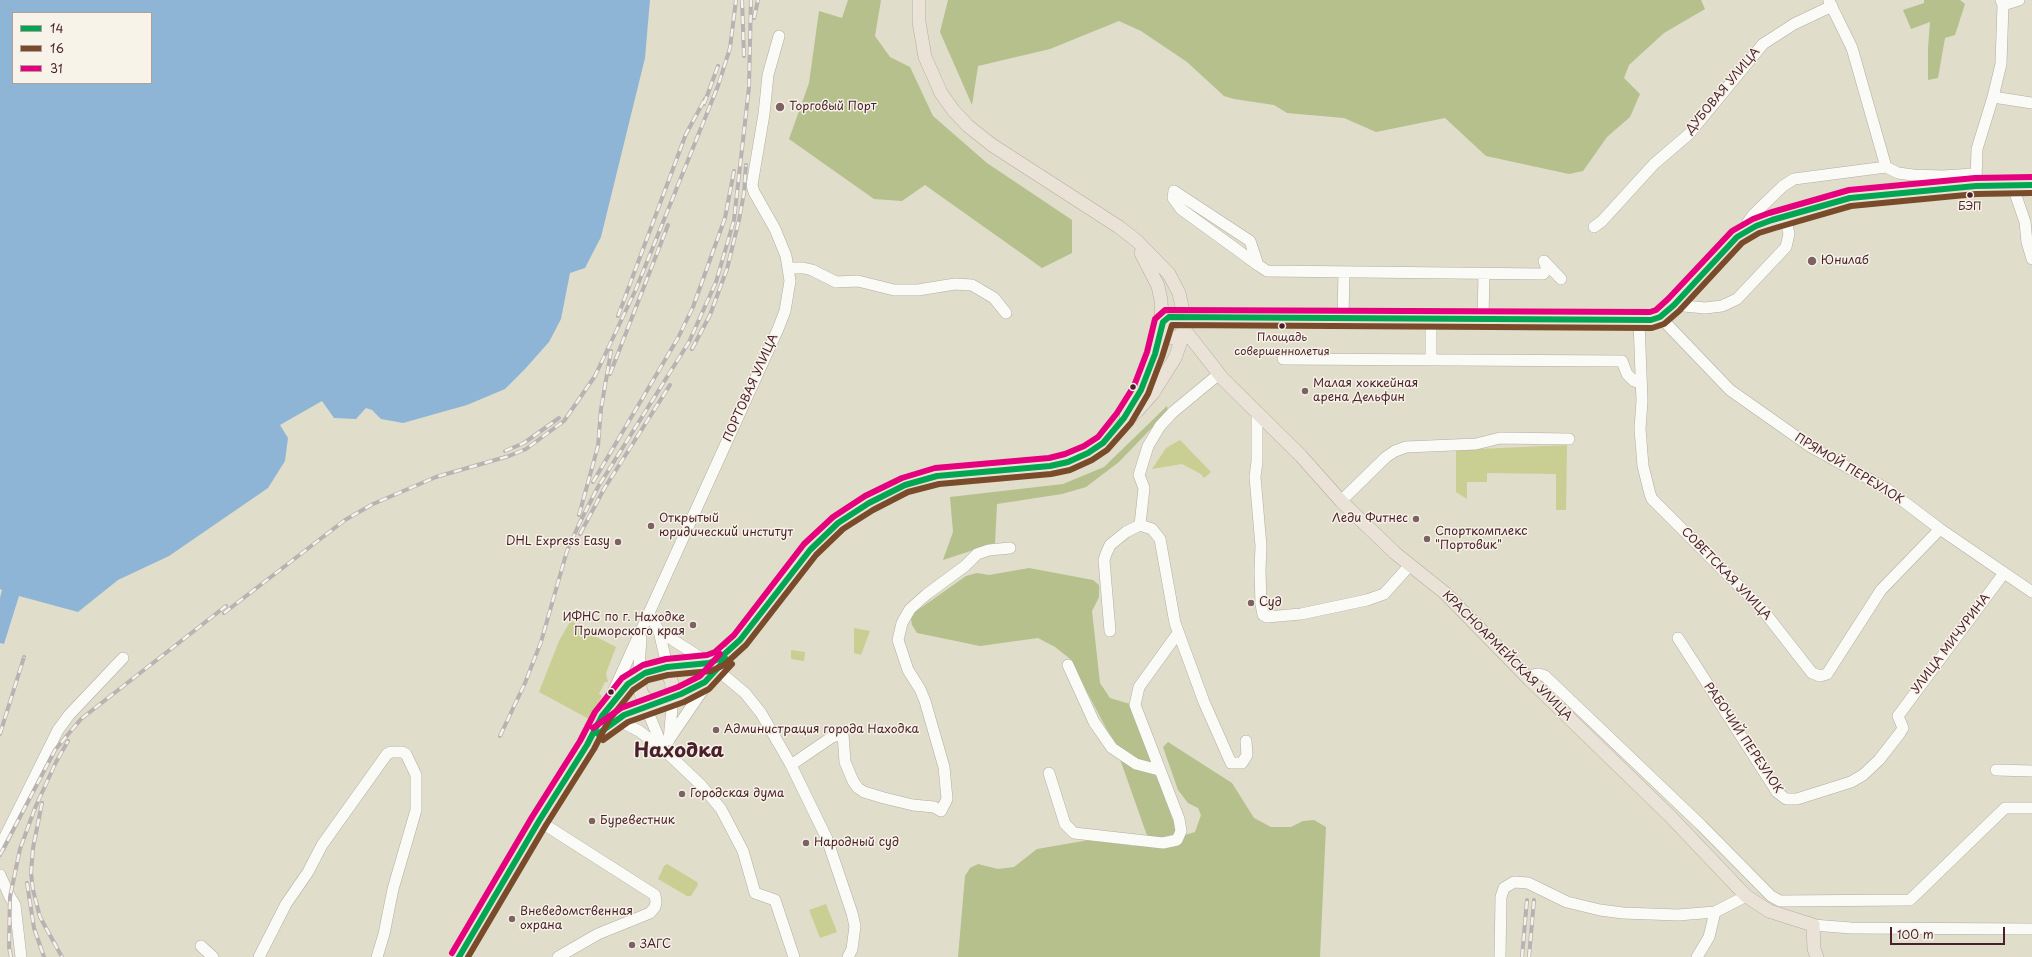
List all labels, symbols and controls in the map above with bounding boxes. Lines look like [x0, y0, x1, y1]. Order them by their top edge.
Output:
legend [12, 12, 152, 84]
text: 14 [50, 19, 63, 37]
text: 16 [50, 39, 64, 57]
street label: ДУБОВАЯ УЛИЦА [1683, 45, 1763, 137]
text: 31 [50, 59, 63, 77]
place label: Торговый Порт [789, 100, 877, 114]
marker: Торговый Порт [774, 101, 786, 113]
marker: БЭП [1965, 190, 1975, 200]
place label: БЭП [1958, 200, 1982, 214]
place label: Юнилаб [1821, 254, 1869, 268]
marker: Юнилаб [1806, 255, 1818, 267]
marker: Площадь совершеннолетия [1277, 321, 1287, 331]
place label: Площадь совершеннолетия [1234, 331, 1330, 357]
street label: ПОРТОВАЯ УЛИЦА [721, 332, 781, 444]
place label: Малая хоккейная арена Дельфин [1313, 377, 1418, 405]
unlabelled marker [1128, 382, 1138, 392]
marker: Малая хоккейная арена Дельфин [1300, 386, 1310, 396]
street label: ПРЯМОЙ ПЕРЕУЛОК [1792, 431, 1906, 507]
place label: Открытый юридический институт [659, 512, 793, 540]
place label: Леди Фитнес [1332, 512, 1408, 526]
marker: Леди Фитнес [1411, 514, 1421, 524]
marker: Открытый юридический институт [646, 521, 656, 531]
place label: Спорткомплекс "Портовик" [1435, 525, 1527, 553]
street label: СОВЕТСКАЯ УЛИЦА [1678, 525, 1774, 623]
marker: Спорткомплекс "Портовик" [1422, 534, 1432, 544]
place label: DHL Express Easy [506, 535, 610, 549]
marker: DHL Express Easy [613, 537, 623, 547]
street label: КРАСНОАРМЕЙСКАЯ УЛИЦА [1439, 588, 1575, 724]
street label: УЛИЦА МИЧУРИНА [1909, 591, 1993, 697]
place label: Суд [1259, 596, 1282, 610]
marker: Суд [1246, 598, 1256, 608]
place label: ИФНС по г. Находке Приморского края [563, 611, 685, 639]
marker: ИФНС по г. Находке Приморского края [688, 620, 698, 630]
street label: РАБОЧИЙ ПЕРЕУЛОК [1701, 680, 1785, 796]
unlabelled marker [606, 687, 616, 697]
place label: Администрация города Находка [724, 723, 919, 737]
marker: Администрация города Находка [711, 725, 721, 735]
district label: Находка [634, 739, 724, 763]
place label: Городская дума [690, 787, 784, 801]
marker: Городская дума [677, 789, 687, 799]
place label: Буревестник [600, 814, 675, 828]
marker: Буревестник [587, 816, 597, 826]
place label: Народный суд [814, 836, 899, 850]
marker: Народный суд [801, 838, 811, 848]
place label: Вневедомственная охрана [520, 905, 633, 933]
marker: Вневедомственная охрана [507, 914, 517, 924]
scale bar [1892, 919, 2007, 945]
text: 100 m [1897, 925, 1934, 943]
place label: ЗАГС [640, 938, 671, 952]
marker: ЗАГС [627, 940, 637, 950]

